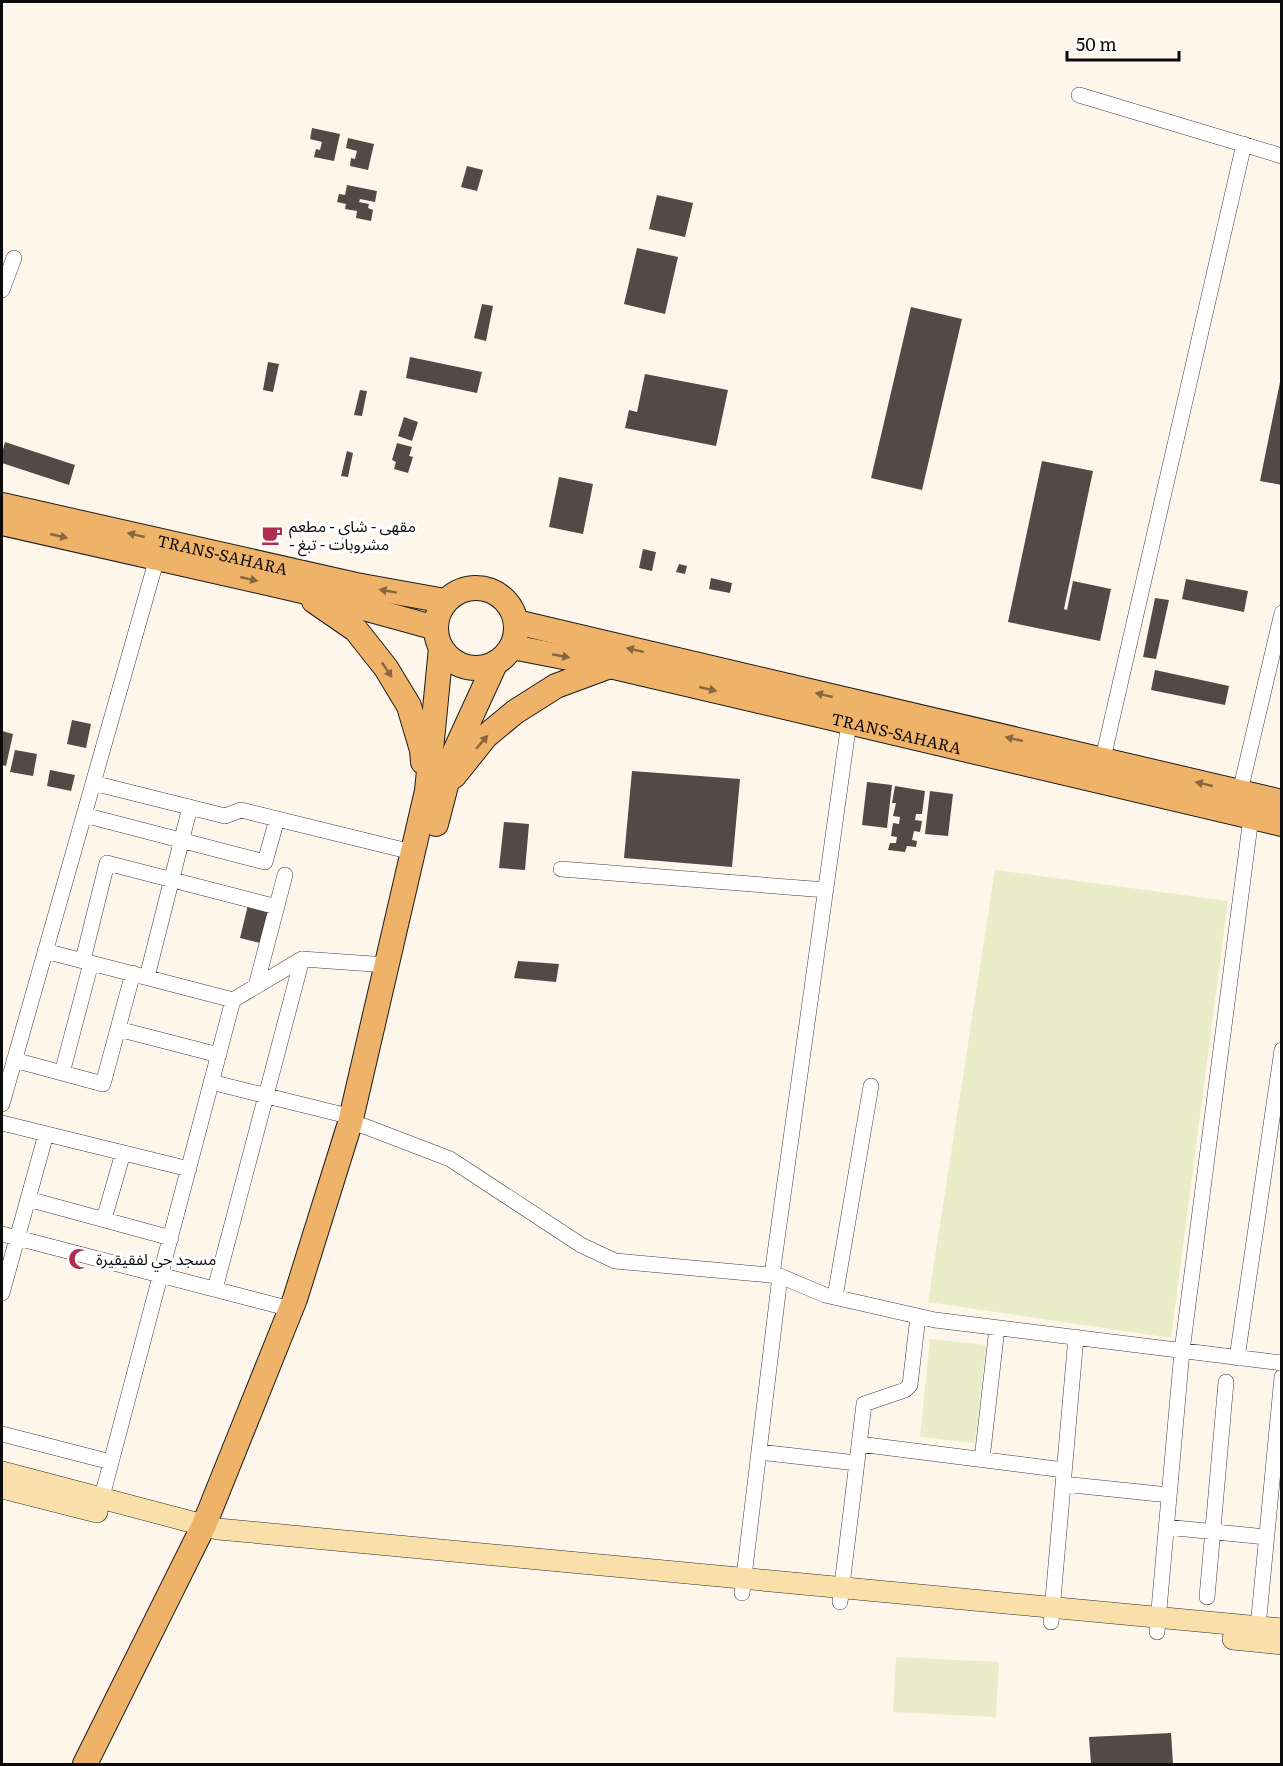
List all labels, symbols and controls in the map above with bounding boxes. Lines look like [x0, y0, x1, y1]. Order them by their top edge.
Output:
scale bar [1067, 24, 1180, 62]
text: 50 m [1076, 30, 1117, 57]
place label: مقهى - شاي - مطعم - مشروبات - تبغ [289, 513, 416, 557]
cafe icon: مقهى - شاي - مطعم - مشروبات - تبغ [260, 523, 284, 547]
street label: TRANS-SAHARA [155, 527, 290, 580]
one-way arrow [127, 530, 145, 540]
one-way arrow [49, 531, 68, 541]
one-way arrow [240, 574, 258, 584]
one-way arrow [378, 586, 397, 595]
one-way arrow [625, 644, 644, 654]
one-way arrow [552, 652, 571, 661]
one-way arrow [381, 662, 392, 678]
one-way arrow [698, 685, 717, 694]
one-way arrow [815, 689, 834, 699]
street label: TRANS-SAHARA [829, 705, 964, 759]
one-way arrow [475, 734, 489, 749]
one-way arrow [1005, 734, 1024, 744]
one-way arrow [1194, 779, 1213, 788]
place label: مسجد حي لفقيقيرة [96, 1246, 216, 1272]
mosque icon: مسجد حي لفقيقيرة [67, 1247, 91, 1271]

